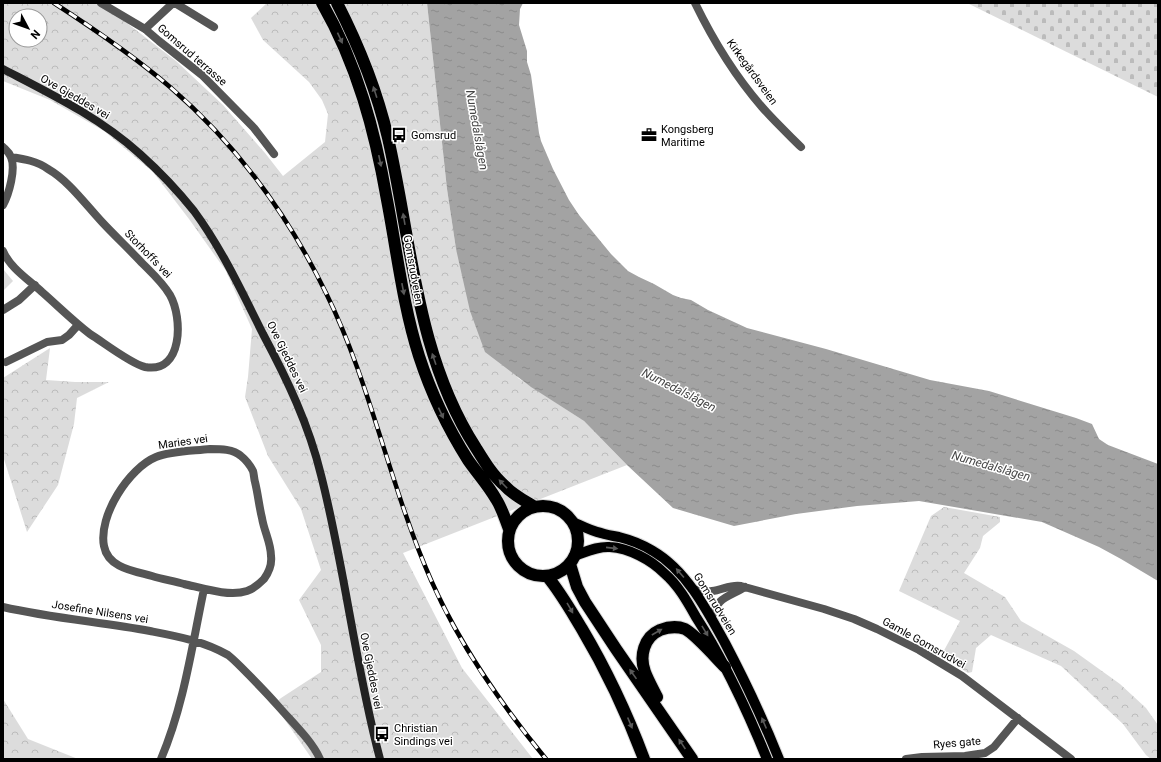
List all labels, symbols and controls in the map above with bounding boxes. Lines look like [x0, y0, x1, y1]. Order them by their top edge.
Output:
north arrow [8, 8, 48, 48]
street label: Gomsrud terrasse [155, 21, 229, 89]
text: N [28, 27, 43, 42]
one-way arrow [337, 32, 343, 43]
street label: Kirkegårdsveien [724, 37, 780, 107]
street label: Ove Gjeddes vei [38, 72, 112, 122]
one-way arrow [372, 86, 378, 98]
water label: Numedalslågen [463, 89, 491, 171]
place label: Kongsberg Maritime [661, 123, 714, 149]
bus stop icon: Gomsrud [390, 126, 408, 144]
office icon: Kongsberg Maritime [640, 126, 658, 144]
place label: Gomsrud [411, 129, 456, 142]
one-way arrow [377, 155, 383, 167]
one-way arrow [401, 212, 407, 225]
street label: Storhoffs vei [122, 227, 174, 281]
street label: Gomsrudveien [400, 234, 426, 306]
one-way arrow [401, 283, 407, 295]
street label: Ove Gjeddes vei [264, 319, 310, 395]
one-way arrow [431, 352, 437, 364]
water label: Numedalslågen [640, 365, 718, 415]
one-way arrow [438, 407, 444, 418]
street label: Maries vei [157, 432, 209, 452]
water label: Numedalslågen [950, 448, 1032, 484]
one-way arrow [498, 479, 508, 489]
one-way arrow [606, 545, 618, 551]
one-way arrow [676, 569, 685, 578]
street label: Gomsrudveien [691, 571, 739, 637]
street label: Josefine Nilsens vei [51, 598, 149, 626]
one-way arrow [566, 602, 573, 614]
street label: Gamle Gomsrudvei [880, 615, 968, 671]
one-way arrow [701, 626, 709, 636]
one-way arrow [651, 629, 663, 636]
street label: Ove Gjeddes vei [357, 632, 385, 710]
one-way arrow [629, 669, 637, 679]
one-way arrow [627, 717, 633, 728]
one-way arrow [761, 717, 767, 728]
place label: Christian Sindings vei [394, 722, 453, 748]
bus stop icon: Christian Sindings vei [373, 725, 391, 743]
street label: Ryes gate [933, 734, 982, 752]
one-way arrow [678, 739, 686, 749]

